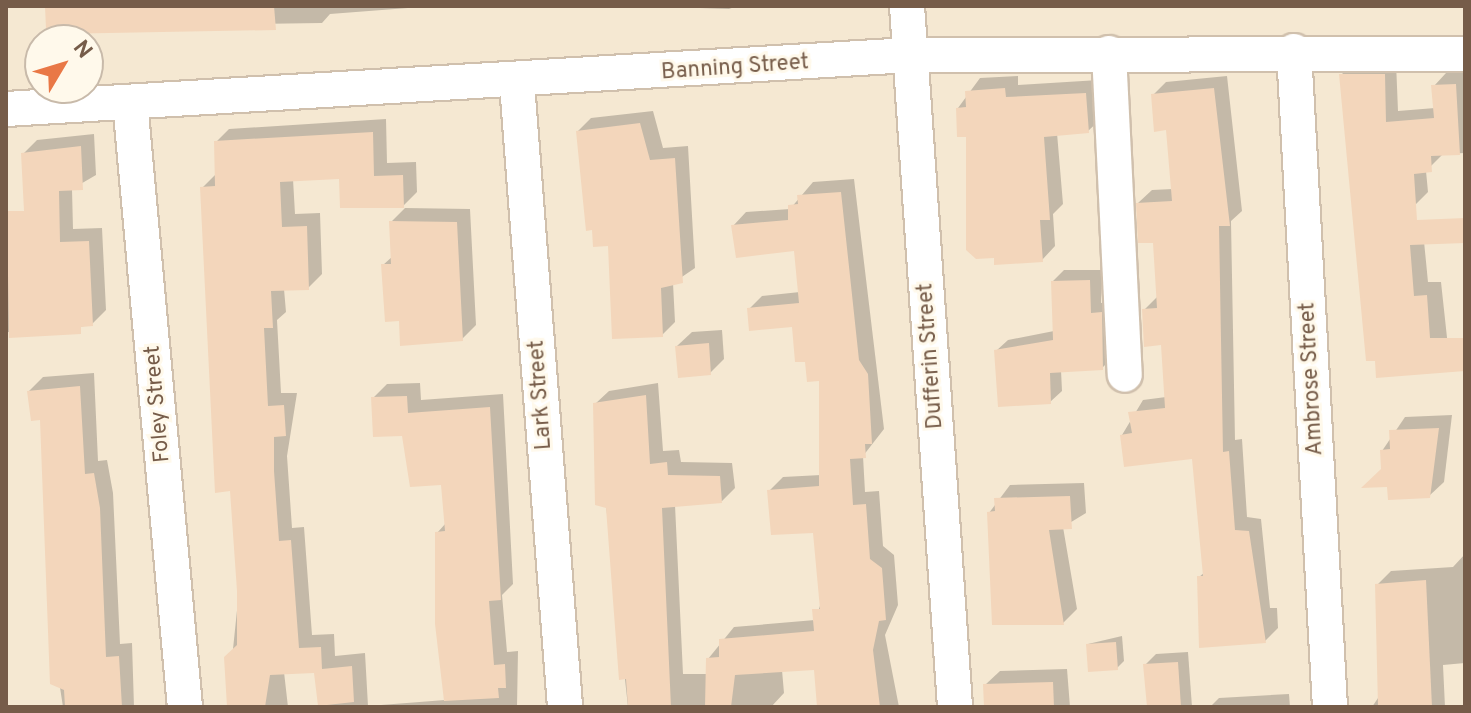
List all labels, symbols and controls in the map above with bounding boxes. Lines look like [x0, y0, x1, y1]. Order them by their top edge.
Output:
north arrow [24, 24, 104, 104]
text: N [66, 36, 97, 65]
street label: Banning Street [660, 50, 810, 86]
street label: Dufferin Street [913, 282, 949, 430]
street label: Ambrose Street [1295, 302, 1329, 456]
street label: Lark Street [524, 339, 558, 451]
street label: Foley Street [140, 344, 176, 464]

